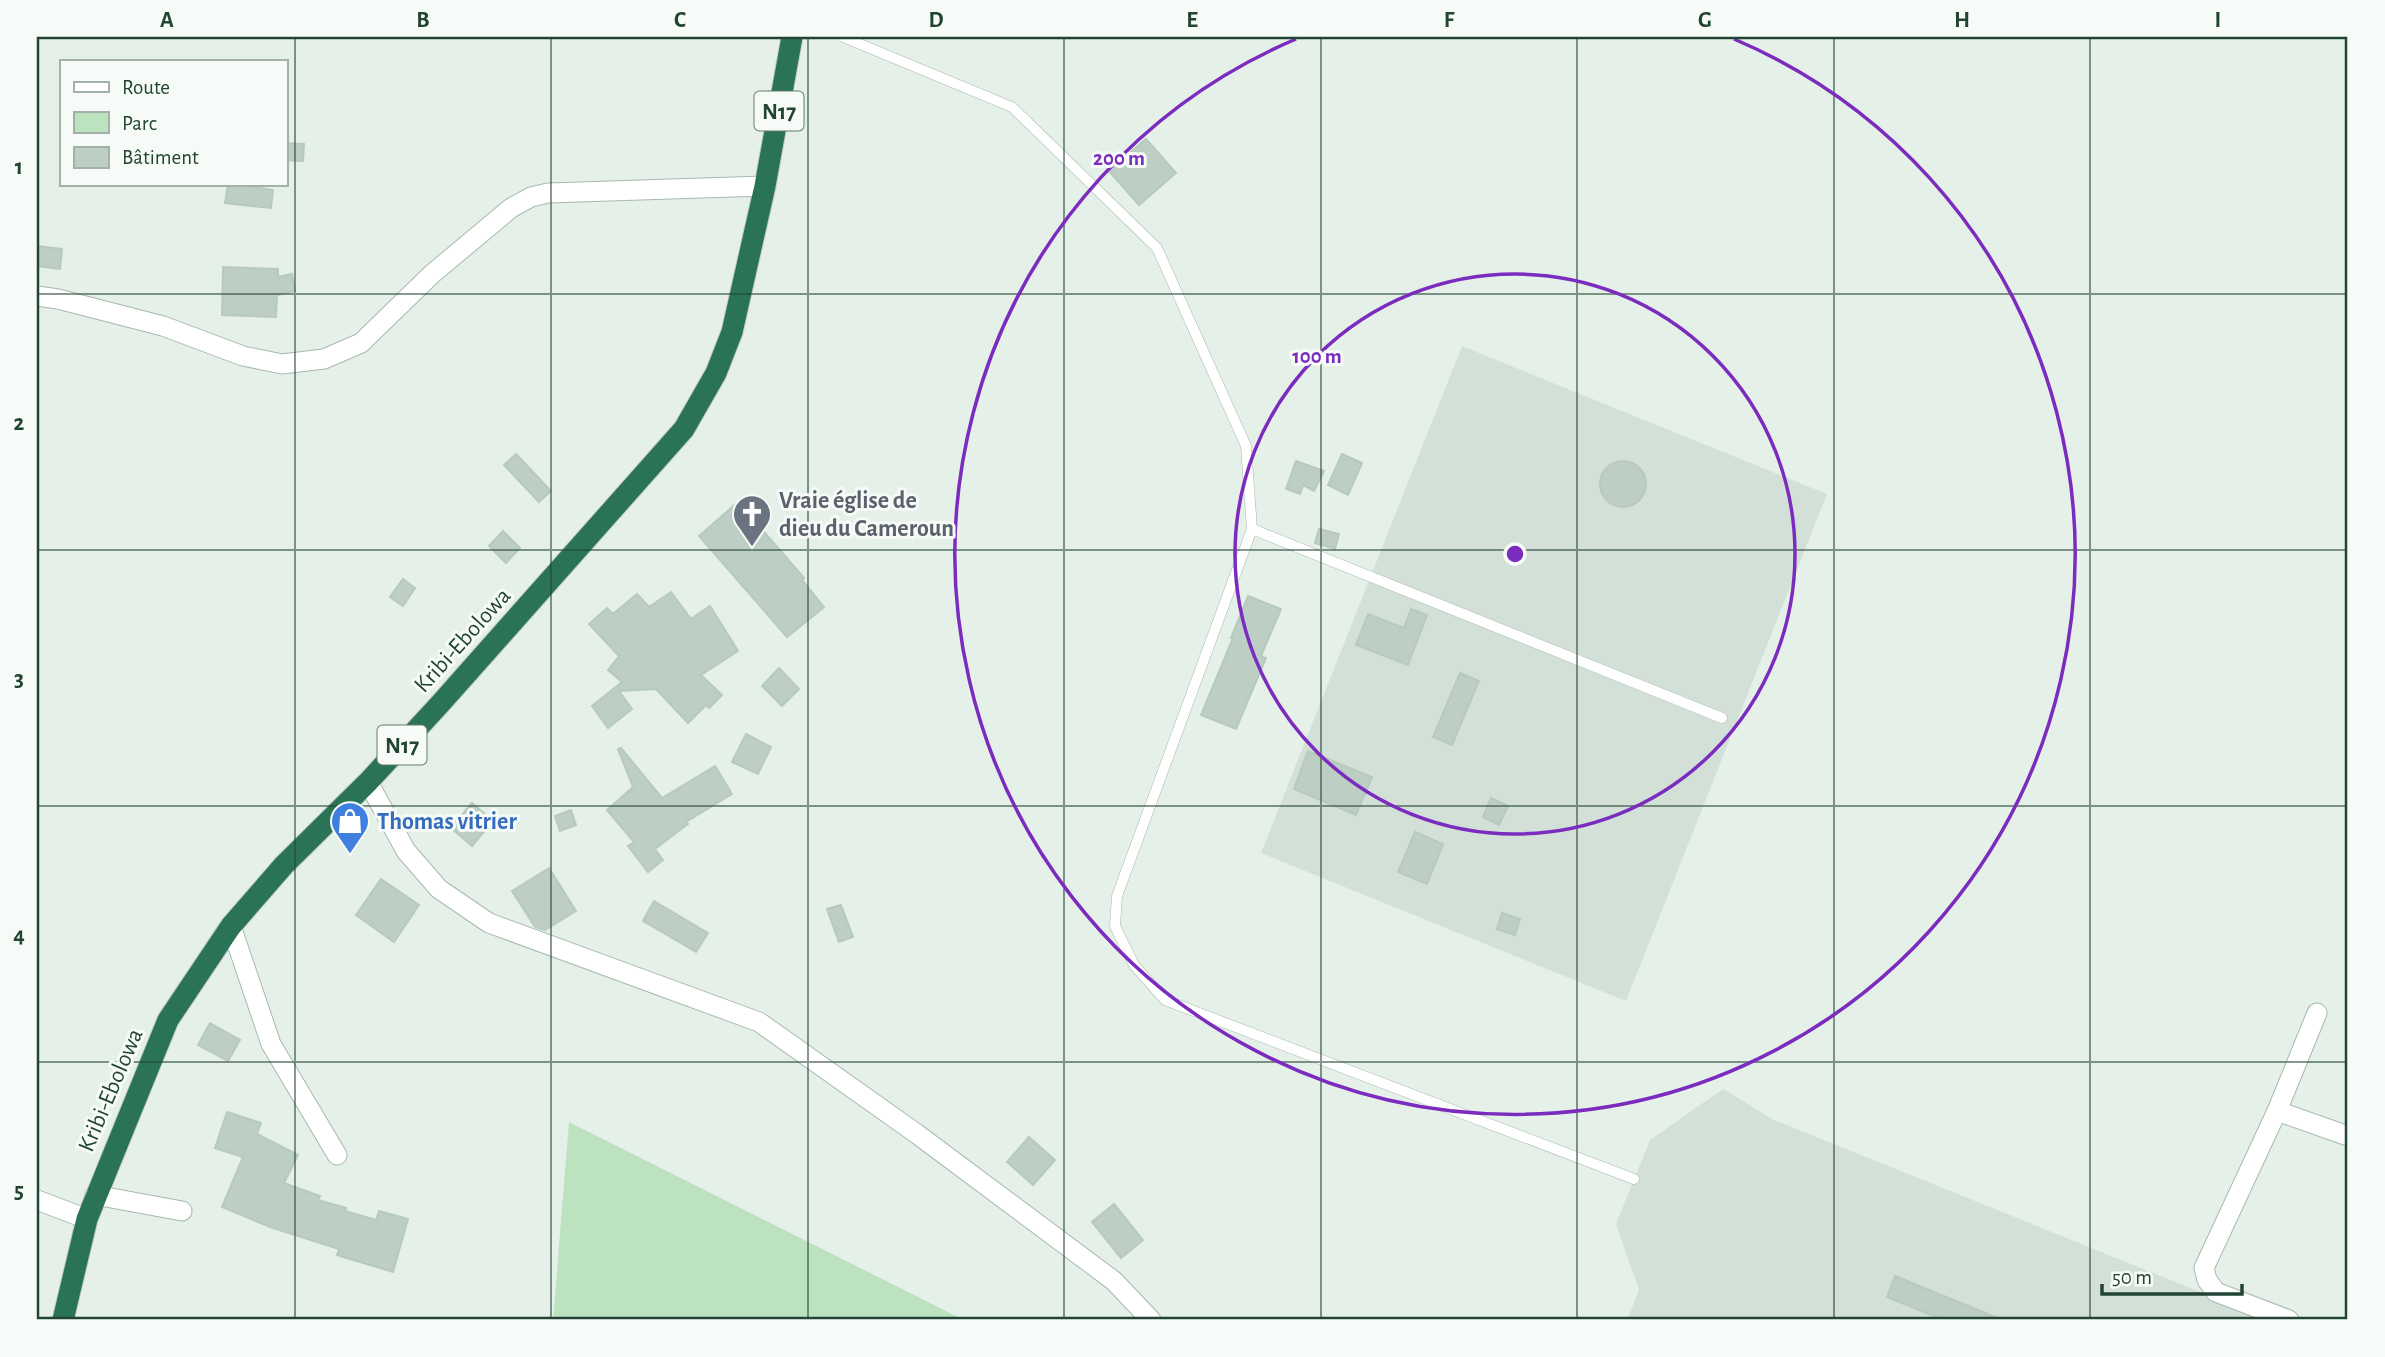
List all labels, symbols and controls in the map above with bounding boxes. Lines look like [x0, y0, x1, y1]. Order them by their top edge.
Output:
text: A [160, 9, 174, 32]
text: B [416, 9, 430, 32]
text: C [674, 9, 686, 32]
text: D [928, 9, 944, 32]
text: E [1186, 9, 1198, 32]
text: F [1444, 9, 1455, 32]
text: G [1698, 9, 1712, 32]
text: H [1954, 9, 1970, 32]
text: I [2215, 9, 2221, 32]
legend [60, 60, 287, 186]
text: Route [122, 77, 170, 98]
road number: N17 [754, 92, 804, 130]
text: Parc [122, 113, 157, 134]
text: Bâtiment [122, 147, 199, 168]
text: 200 m [1093, 148, 1145, 169]
text: 1 [15, 156, 23, 179]
text: 100 m [1292, 346, 1342, 367]
text: 2 [14, 412, 25, 435]
place label: Vraie église de dieu du Cameroun [779, 489, 954, 541]
church icon: Vraie église de dieu du Cameroun [731, 493, 773, 548]
centre of rings [1503, 542, 1527, 566]
street label: Kribi-Ebolowa [410, 584, 516, 697]
text: 3 [14, 668, 24, 691]
road number: N17 [378, 726, 426, 764]
shop icon: Thomas vitrier [329, 800, 371, 855]
place label: Thomas vitrier [377, 810, 517, 834]
text: 4 [13, 924, 25, 947]
street label: Kribi-Ebolowa [74, 1025, 148, 1155]
text: 5 [14, 1180, 24, 1203]
scale bar [2102, 1252, 2242, 1296]
text: 50 m [2112, 1267, 2152, 1288]

